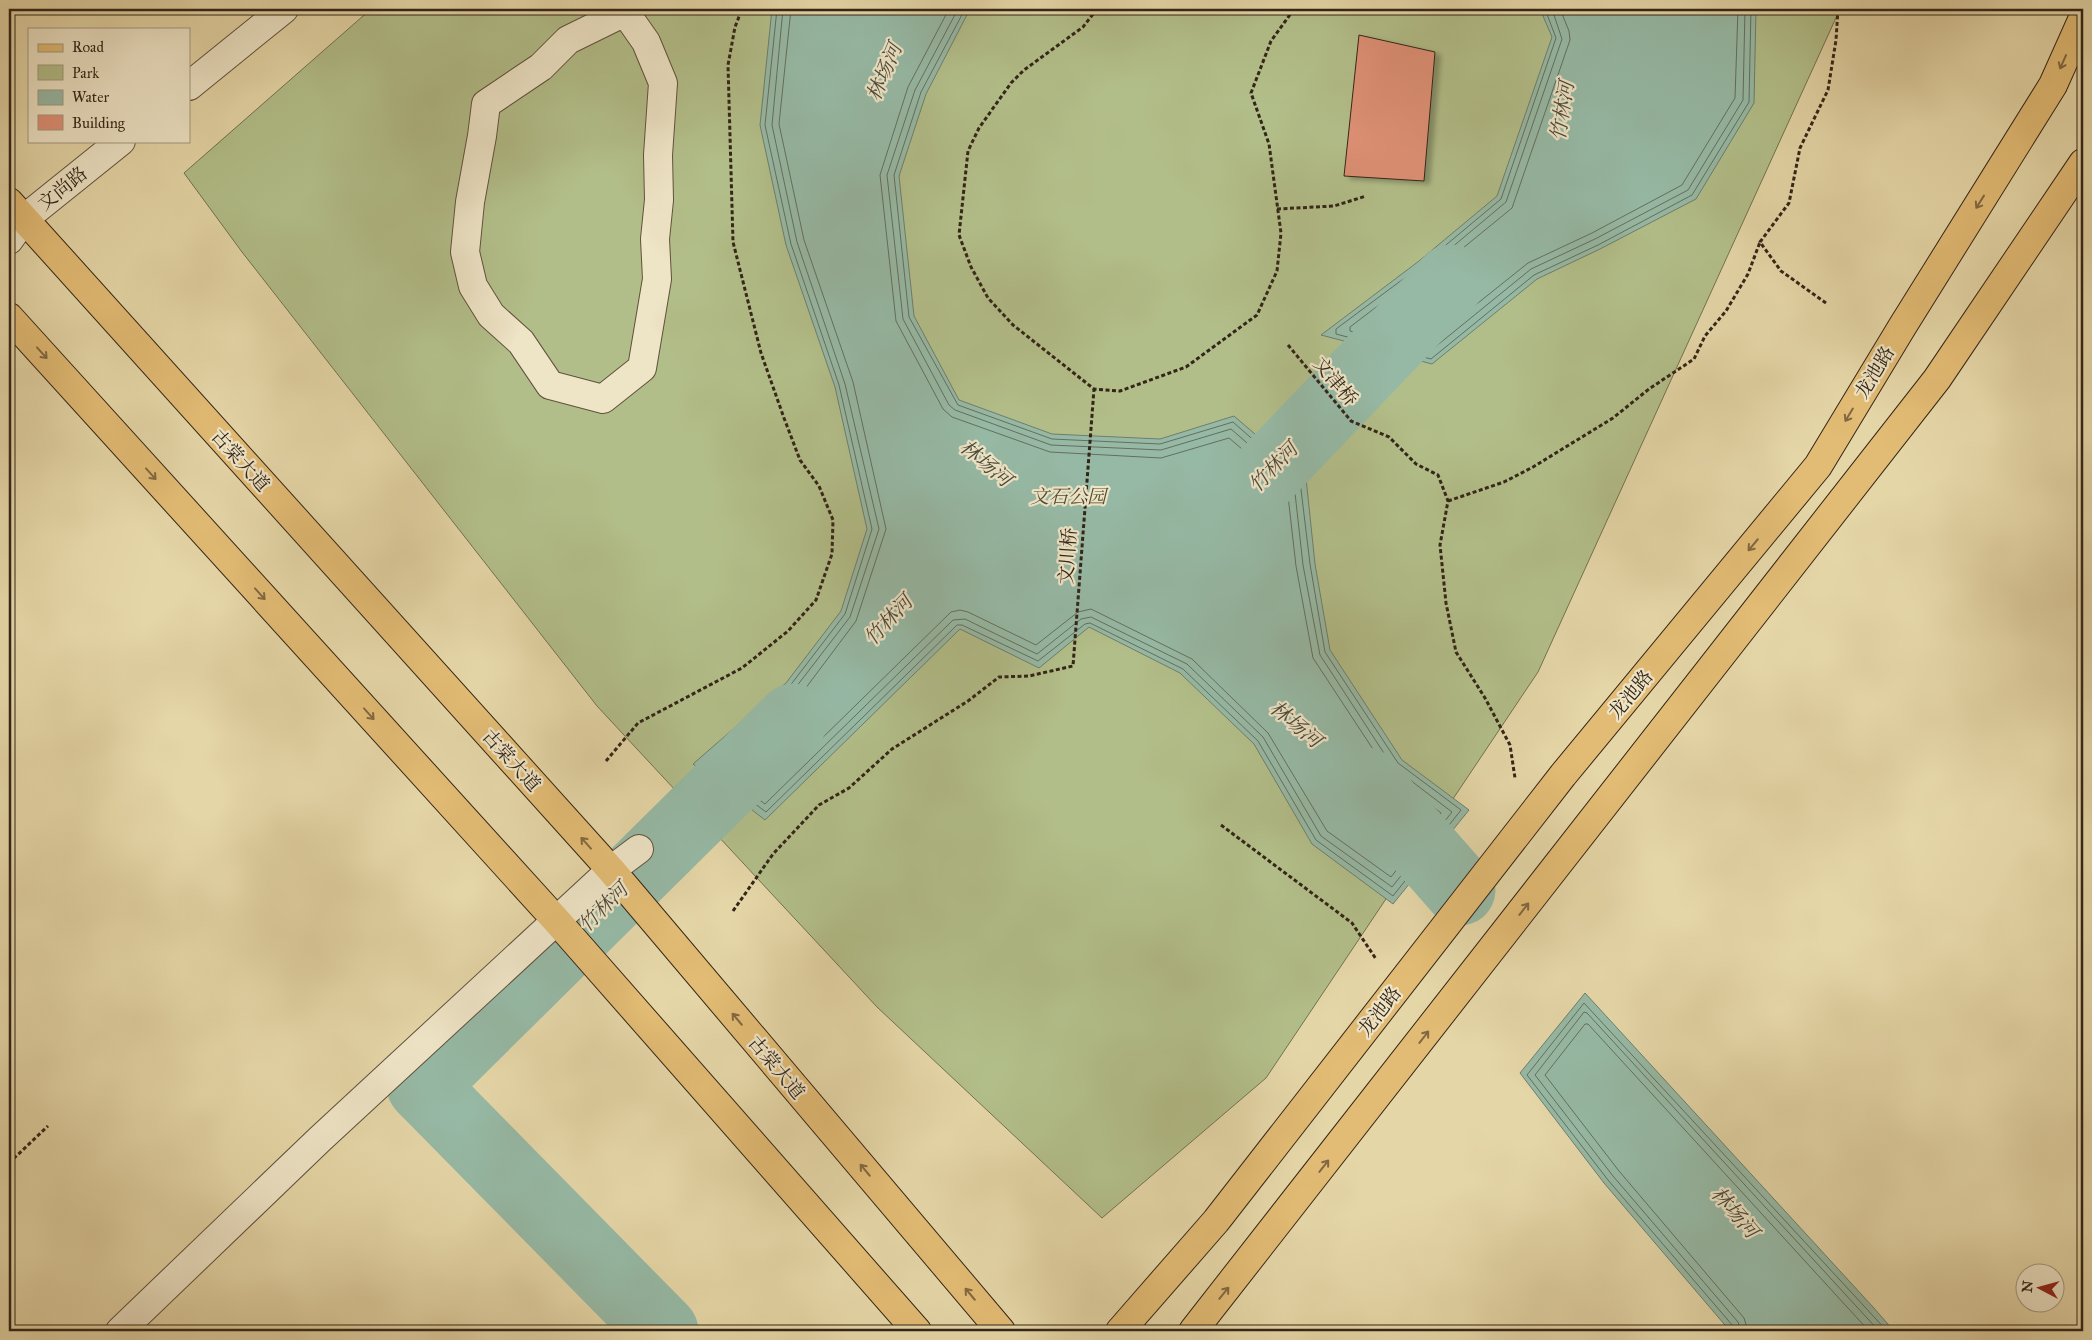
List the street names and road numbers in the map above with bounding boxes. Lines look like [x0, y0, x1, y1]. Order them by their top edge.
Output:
street label: 文尚路 [33, 162, 92, 215]
street label: 龙池路 [1850, 342, 1899, 403]
street label: 文津桥 [1308, 352, 1363, 411]
street label: 古棠大道 [207, 424, 275, 496]
street label: 文川桥 [1054, 527, 1081, 585]
street label: 龙池路 [1603, 665, 1658, 724]
street label: 古棠大道 [478, 724, 546, 796]
street label: 龙池路 [1353, 982, 1406, 1041]
street label: 古棠大道 [743, 1031, 810, 1104]

